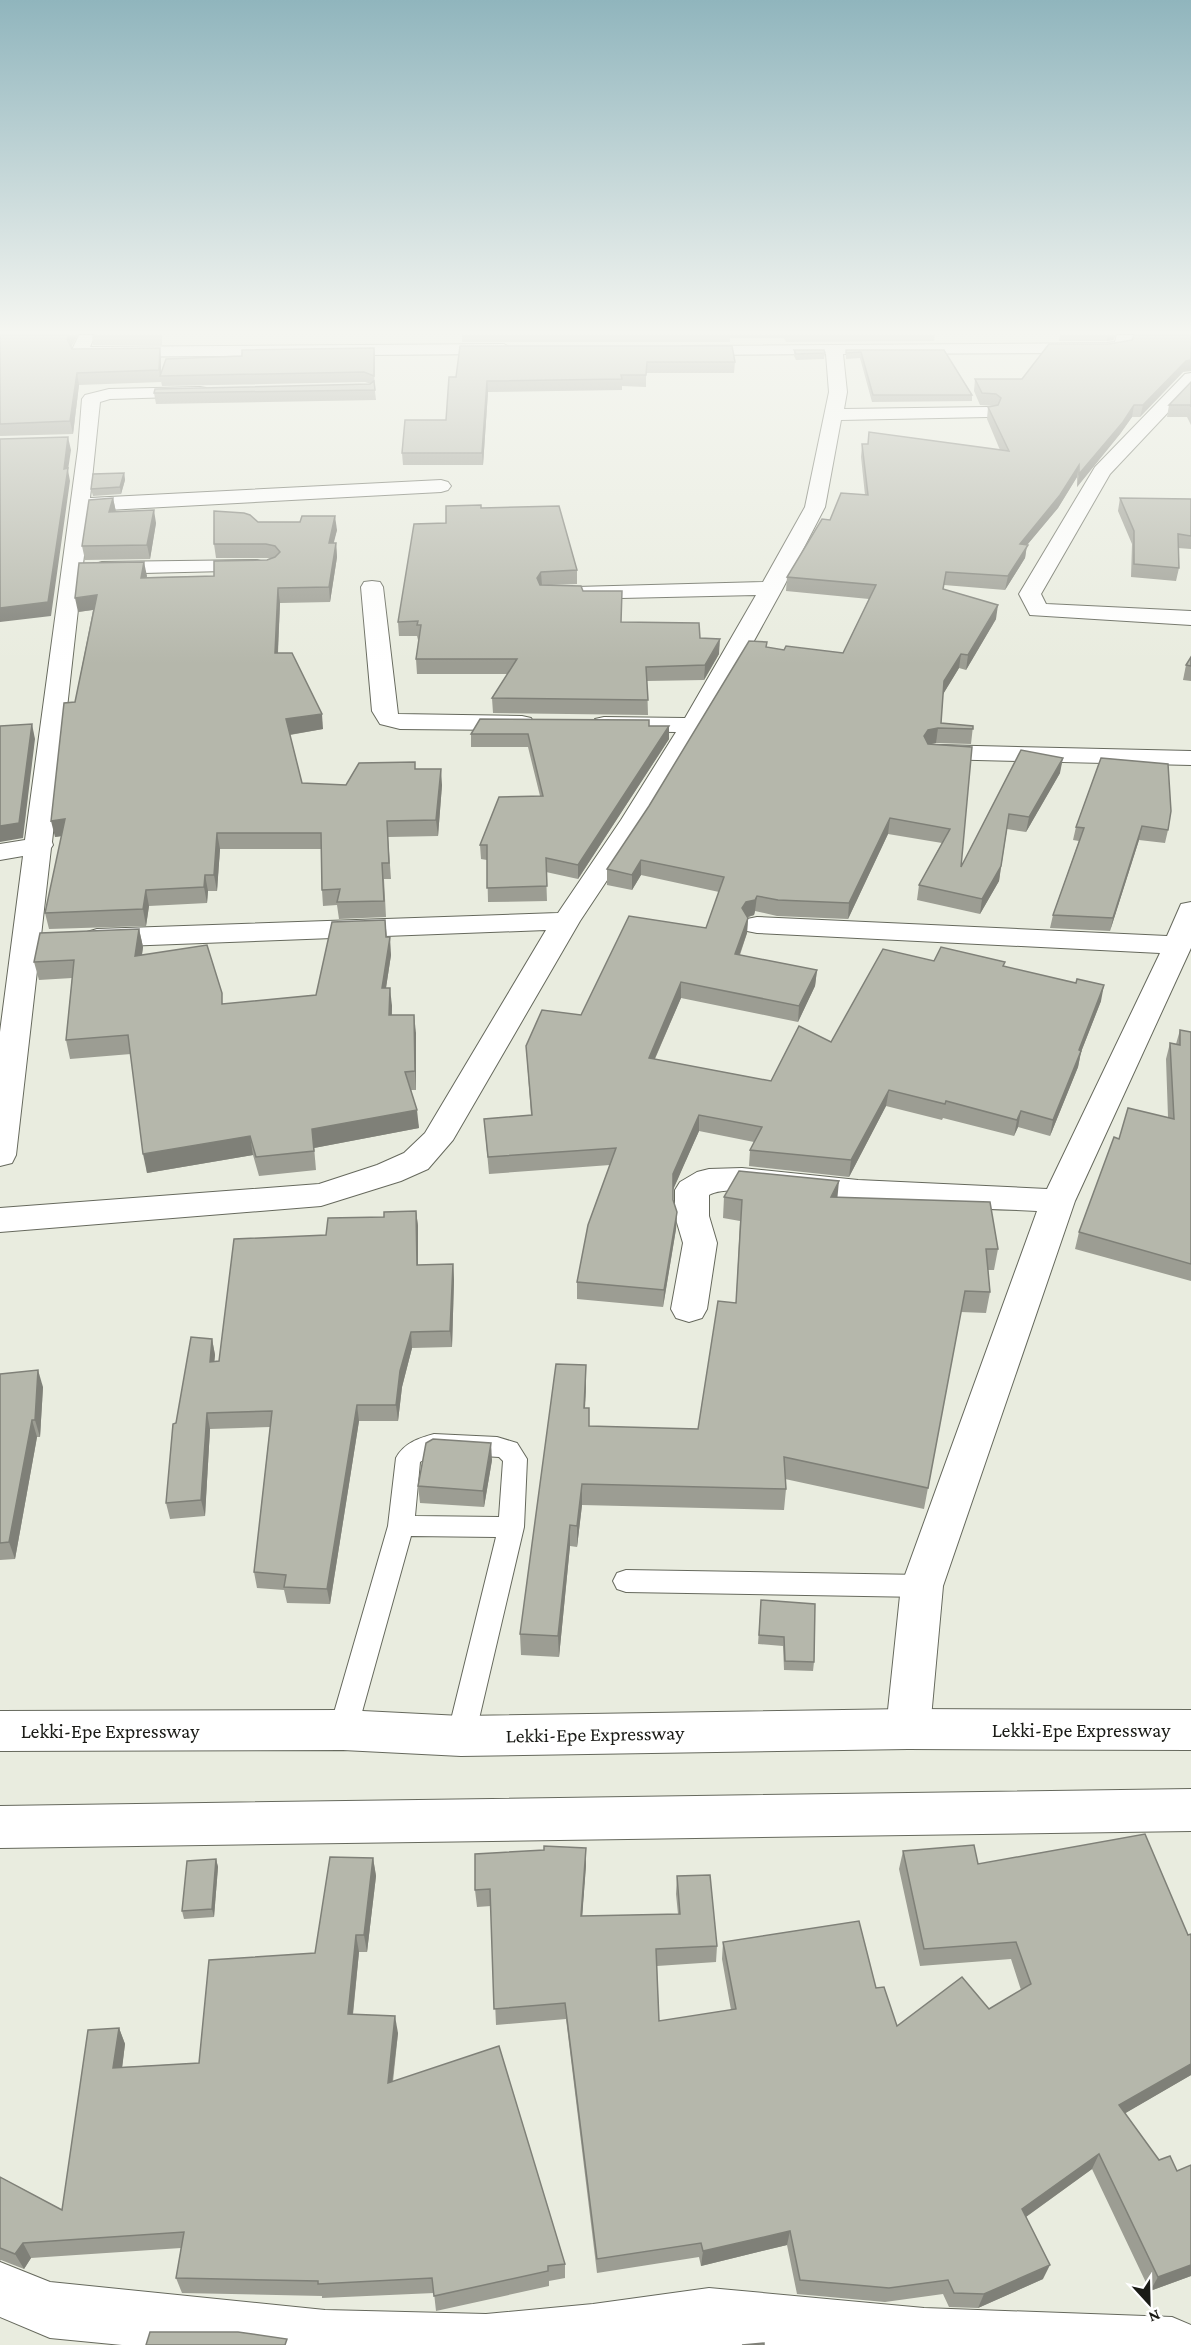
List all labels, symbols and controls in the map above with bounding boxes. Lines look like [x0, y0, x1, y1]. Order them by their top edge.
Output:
street label: Lekki-Epe Expressway [992, 1719, 1171, 1742]
street label: Lekki-Epe Expressway [21, 1720, 200, 1743]
street label: Lekki-Epe Expressway [505, 1721, 685, 1748]
north arrow [1119, 2273, 1179, 2333]
text: N [1146, 2307, 1163, 2326]

